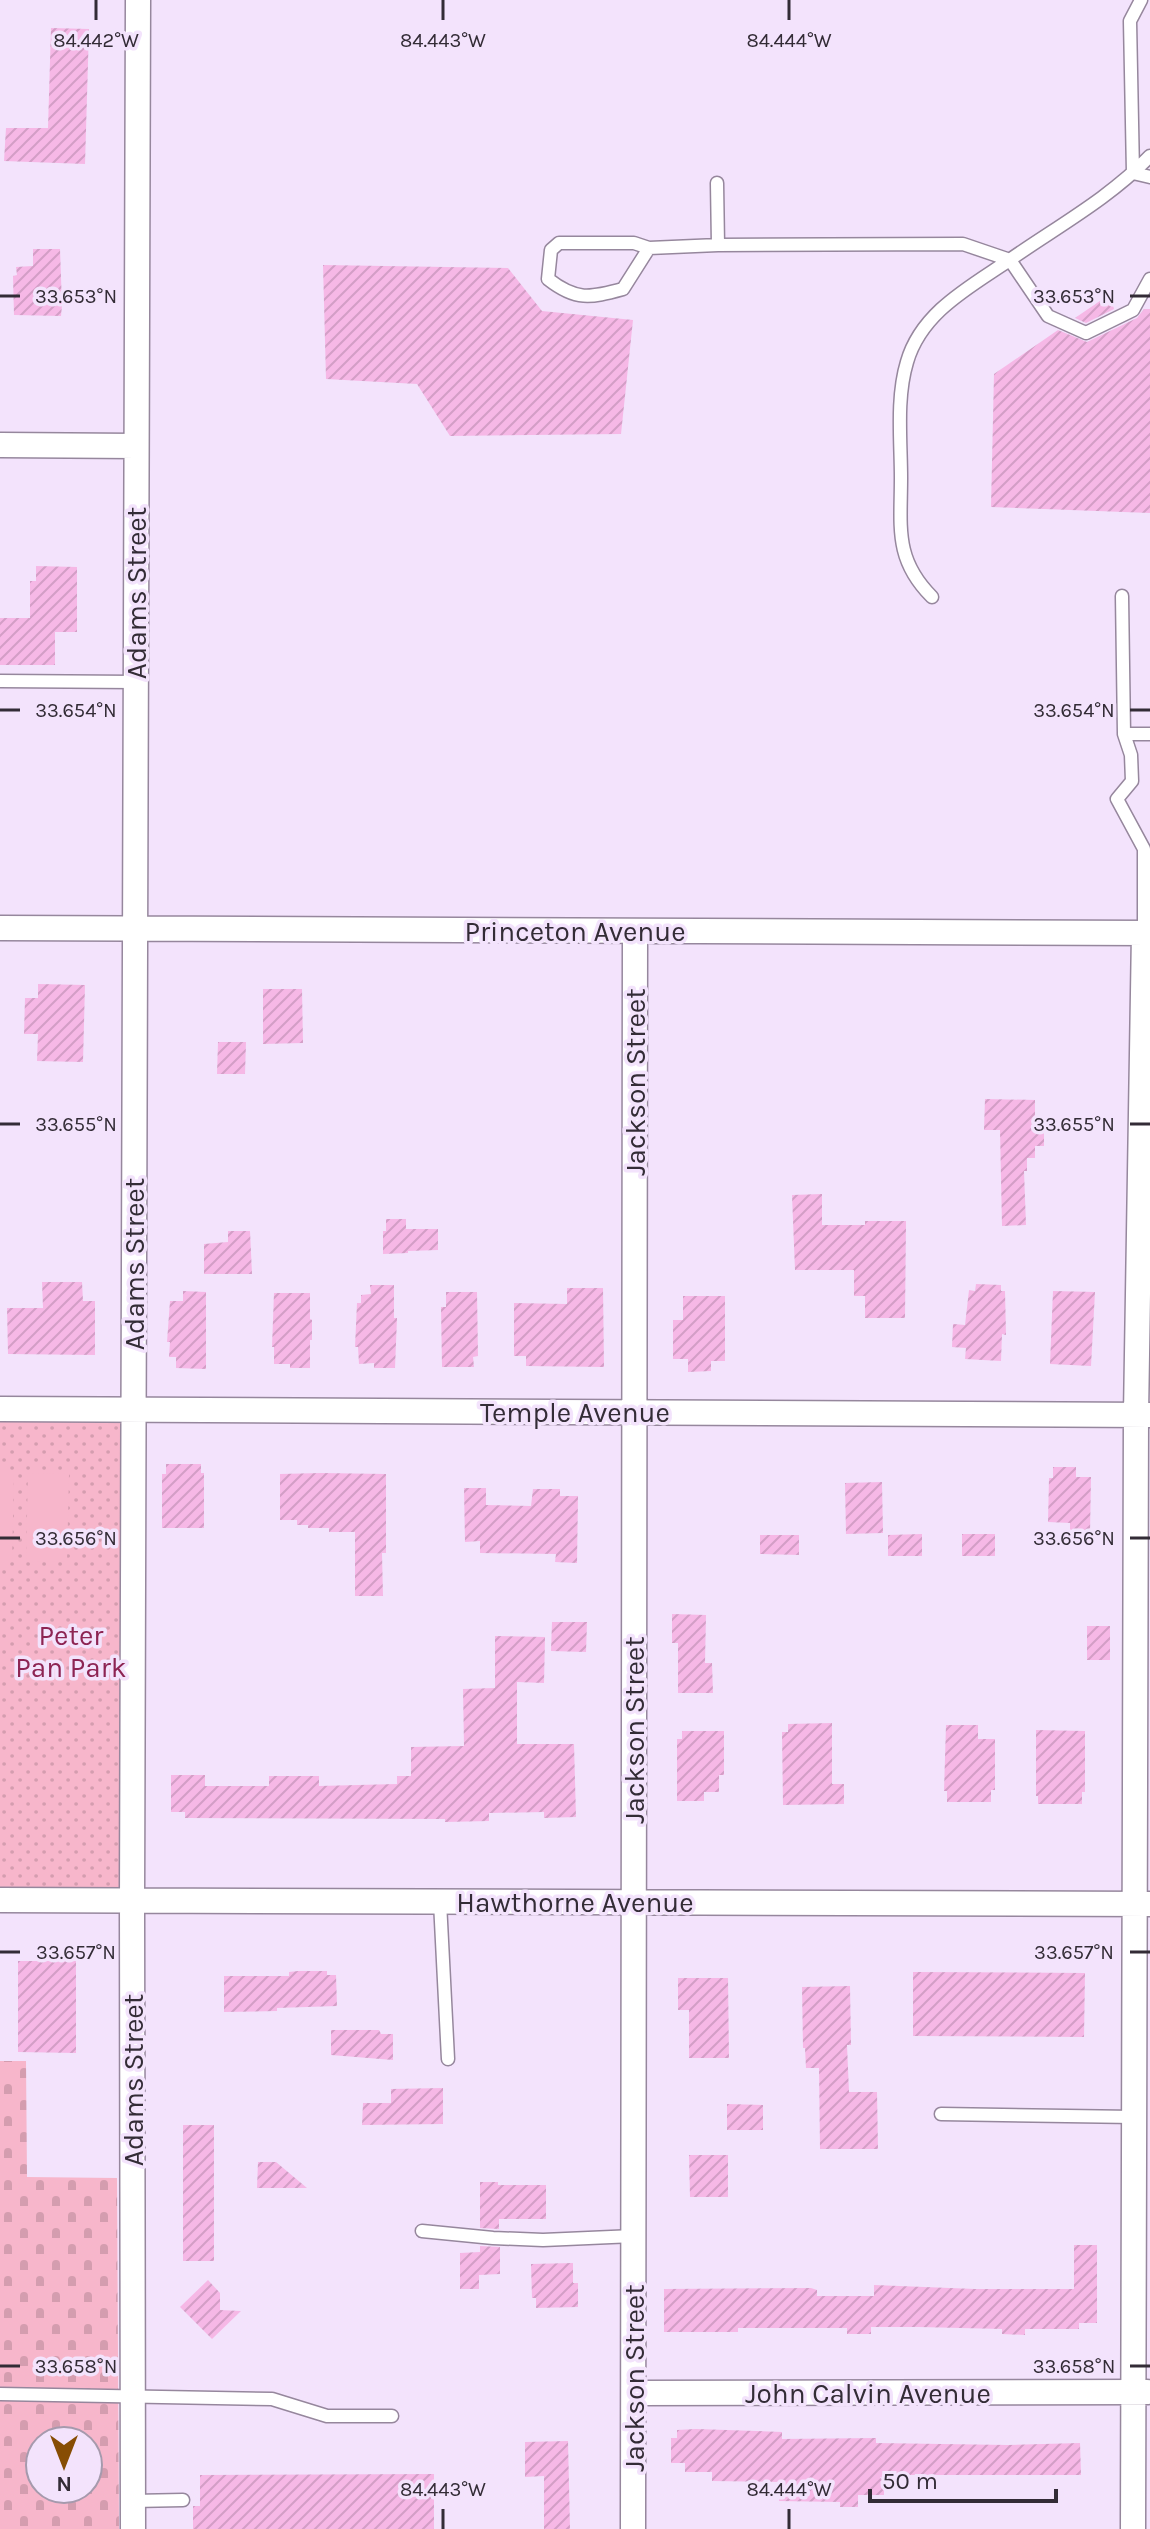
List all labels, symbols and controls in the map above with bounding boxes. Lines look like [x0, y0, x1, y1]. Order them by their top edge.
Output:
text: 84.442°W [53, 29, 139, 52]
text: 84.443°W [400, 29, 486, 52]
text: 84.444°W [746, 29, 832, 52]
text: 33.653°N [35, 285, 117, 308]
text: 33.653°N [1033, 285, 1115, 308]
street label: Adams Street [120, 507, 153, 679]
text: 33.654°N [35, 699, 117, 722]
text: 33.654°N [1033, 699, 1115, 722]
street label: Princeton Avenue [464, 915, 686, 948]
street label: Jackson Street [619, 988, 652, 1176]
text: 33.655°N [35, 1113, 117, 1136]
text: 33.655°N [1033, 1113, 1115, 1136]
street label: Adams Street [118, 1178, 151, 1350]
street label: Temple Avenue [480, 1396, 670, 1429]
text: 33.656°N [35, 1527, 117, 1550]
text: 33.656°N [1033, 1527, 1115, 1550]
park label: Peter Pan Park [15, 1619, 127, 1684]
street label: Jackson Street [618, 1636, 651, 1824]
street label: Hawthorne Avenue [456, 1886, 694, 1919]
text: 33.657°N [36, 1941, 116, 1964]
text: 33.657°N [1034, 1941, 1114, 1964]
street label: Adams Street [117, 1994, 150, 2166]
street label: Jackson Street [618, 2284, 651, 2472]
text: 33.658°N [35, 2355, 117, 2378]
text: 33.658°N [1033, 2355, 1115, 2378]
street label: John Calvin Avenue [745, 2377, 991, 2410]
north arrow [24, 2425, 104, 2505]
scale bar [870, 2453, 1056, 2503]
text: 50 m [882, 2467, 938, 2495]
text: N [56, 2471, 72, 2497]
text: 84.443°W [400, 2478, 486, 2501]
text: 84.444°W [746, 2478, 832, 2501]

